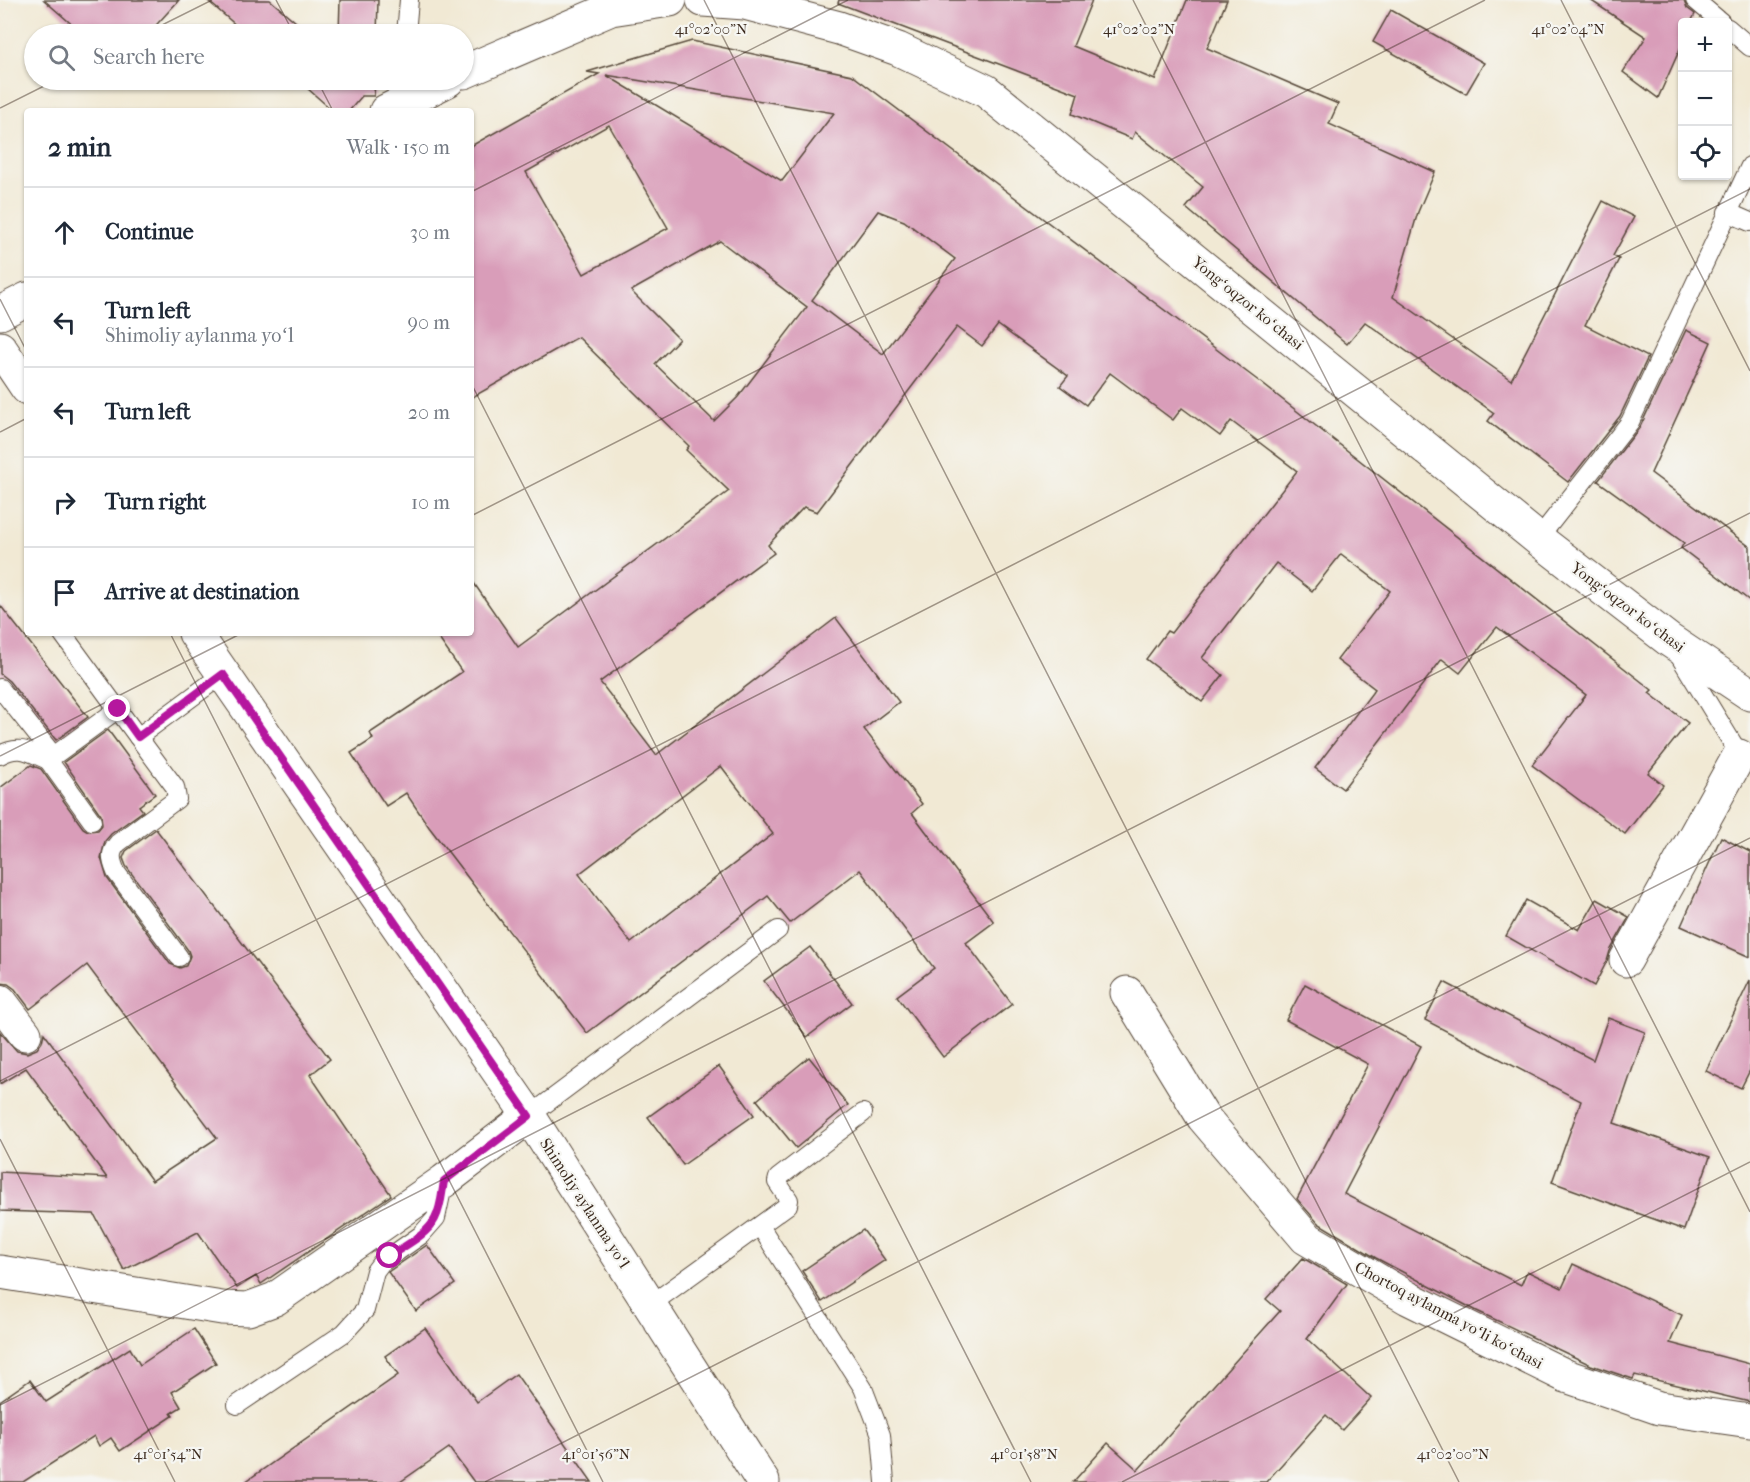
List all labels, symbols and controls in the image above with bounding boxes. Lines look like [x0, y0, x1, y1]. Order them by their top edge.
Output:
map controls [1678, 18, 1732, 180]
button: + [1678, 18, 1732, 72]
text: 41°02'00"N [675, 20, 748, 38]
text: 41°02'02"N [1103, 20, 1176, 38]
text: 41°02'04"N [1531, 20, 1605, 38]
search box [24, 24, 474, 90]
icon: search [45, 41, 78, 74]
text: Search here [93, 44, 205, 70]
button: − [1678, 72, 1732, 126]
button: locate [1678, 126, 1732, 180]
text: 2 min [48, 132, 111, 163]
text: Walk · 150 m [346, 136, 450, 159]
icon: ahead [48, 216, 81, 249]
text: Continue [105, 219, 194, 245]
text: 30 m [410, 221, 450, 244]
street label: Yongʻoqzor koʻchasi [1188, 252, 1308, 354]
text: Turn left [105, 298, 191, 324]
icon: left [48, 306, 81, 339]
text: 90 m [408, 311, 450, 334]
text: Shimoliy aylanma yoʻl [105, 324, 294, 347]
icon: left [48, 396, 81, 429]
text: Turn left [105, 399, 191, 425]
text: 20 m [408, 401, 450, 424]
icon: right [48, 486, 81, 519]
text: Turn right [105, 489, 206, 515]
text: 10 m [411, 491, 450, 514]
street label: Yongʻoqzor koʻchasi [1566, 557, 1689, 656]
icon: arrive [48, 576, 81, 609]
text: Arrive at destination [105, 579, 299, 605]
route end [104, 695, 130, 721]
street label: Shimoliy aylanma yoʻl [536, 1135, 634, 1272]
route start [376, 1242, 402, 1268]
street label: Chortoq aylanma yoʻli koʻchasi [1352, 1257, 1547, 1373]
text: 41°01'54"N [134, 1445, 203, 1463]
text: 41°01'56"N [562, 1445, 631, 1463]
text: 41°01'58"N [990, 1445, 1058, 1463]
text: 41°02'00"N [1417, 1445, 1490, 1463]

